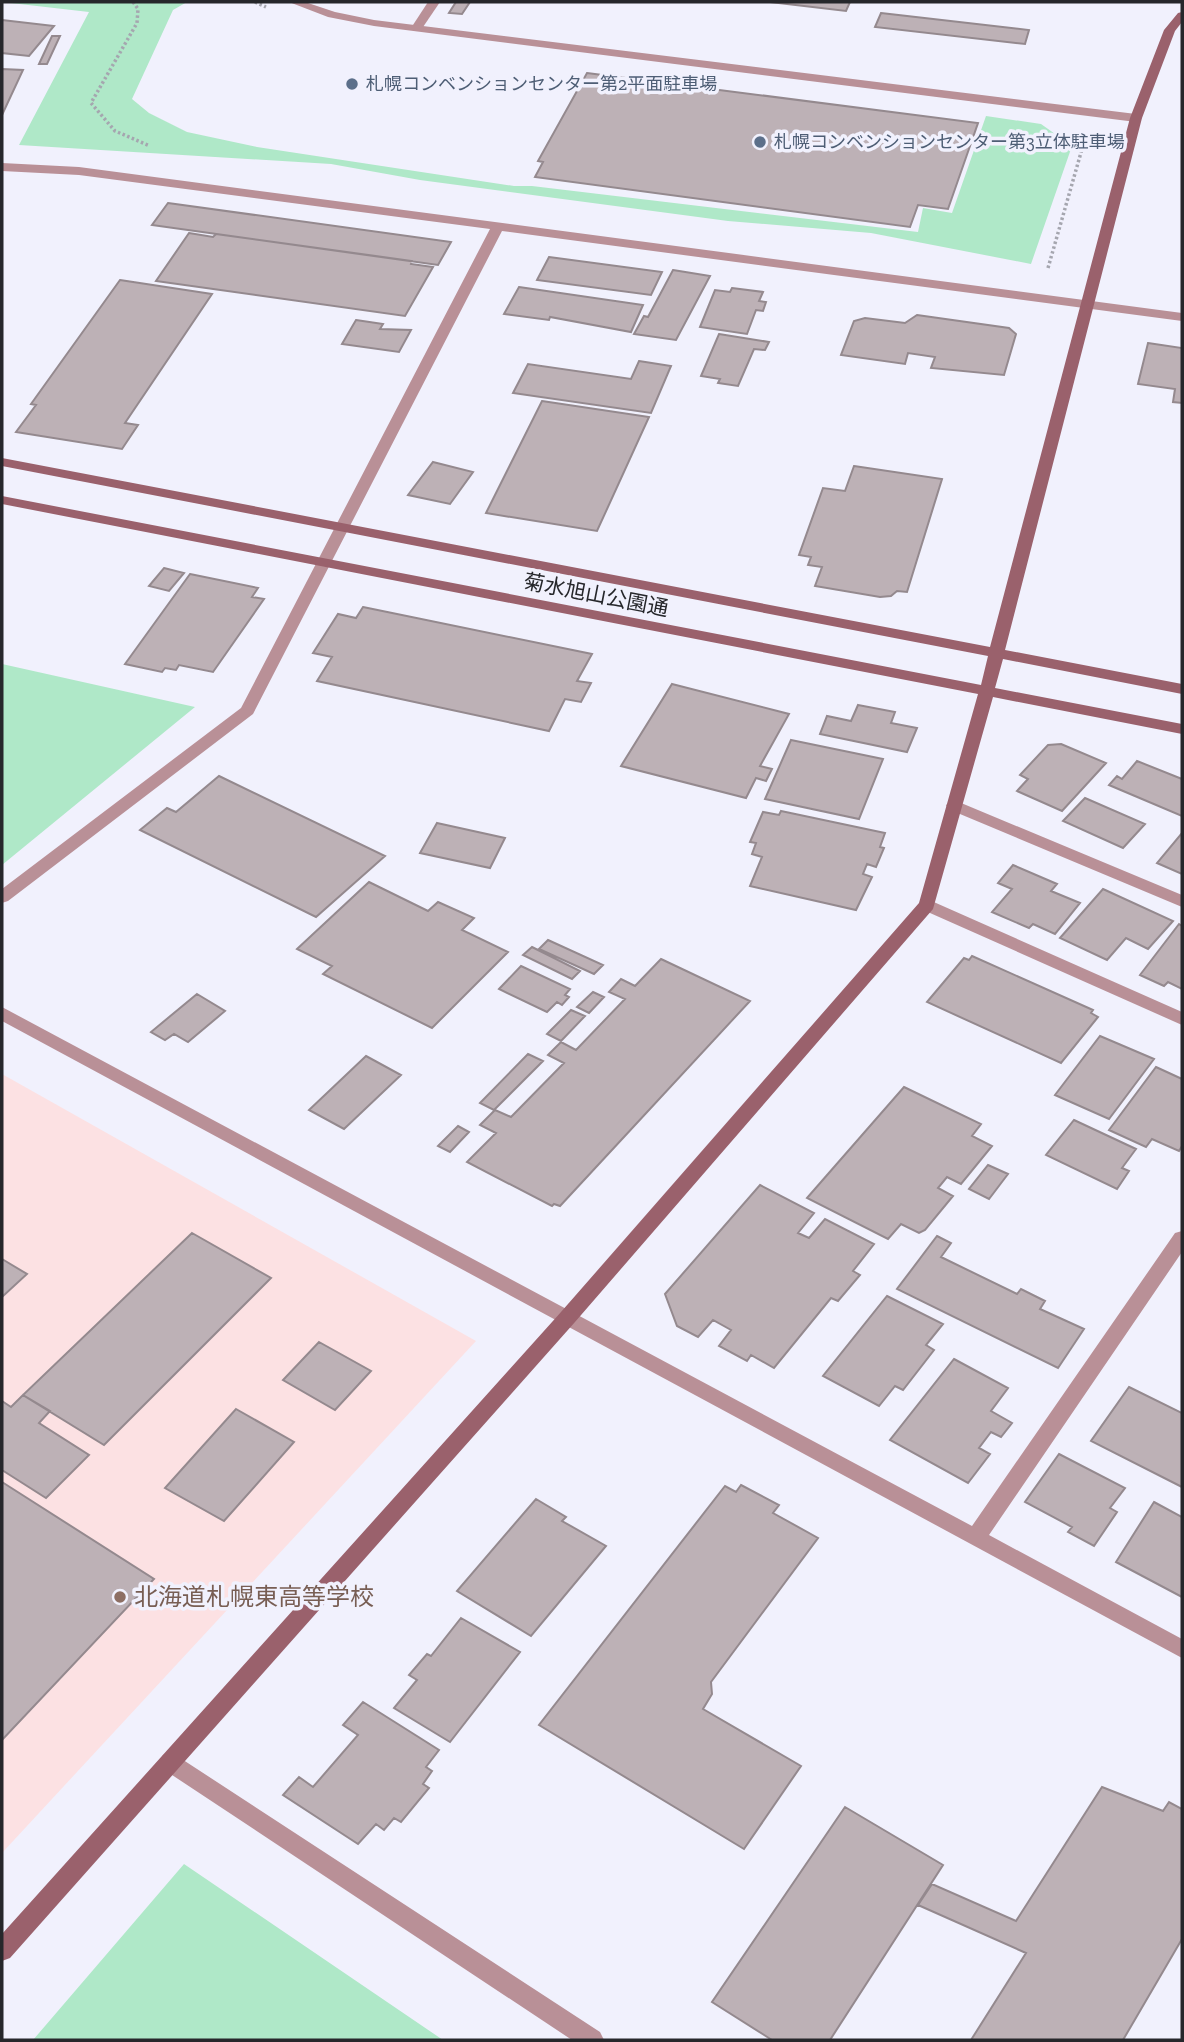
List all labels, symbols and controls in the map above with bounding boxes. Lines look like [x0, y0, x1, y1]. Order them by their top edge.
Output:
place label: 札幌コンベンションセンター第2平面駐車場 [366, 73, 717, 95]
marker: 札幌コンベンションセンター第2平面駐車場 [344, 76, 360, 92]
place label: 札幌コンベンションセンター第3立体駐車場 [774, 131, 1125, 153]
marker: 札幌コンベンションセンター第3立体駐車場 [752, 134, 768, 150]
street label: 菊水旭山公園通 [522, 568, 671, 621]
place label: 北海道札幌東高等学校 [134, 1582, 374, 1611]
marker: 北海道札幌東高等学校 [112, 1589, 128, 1605]

